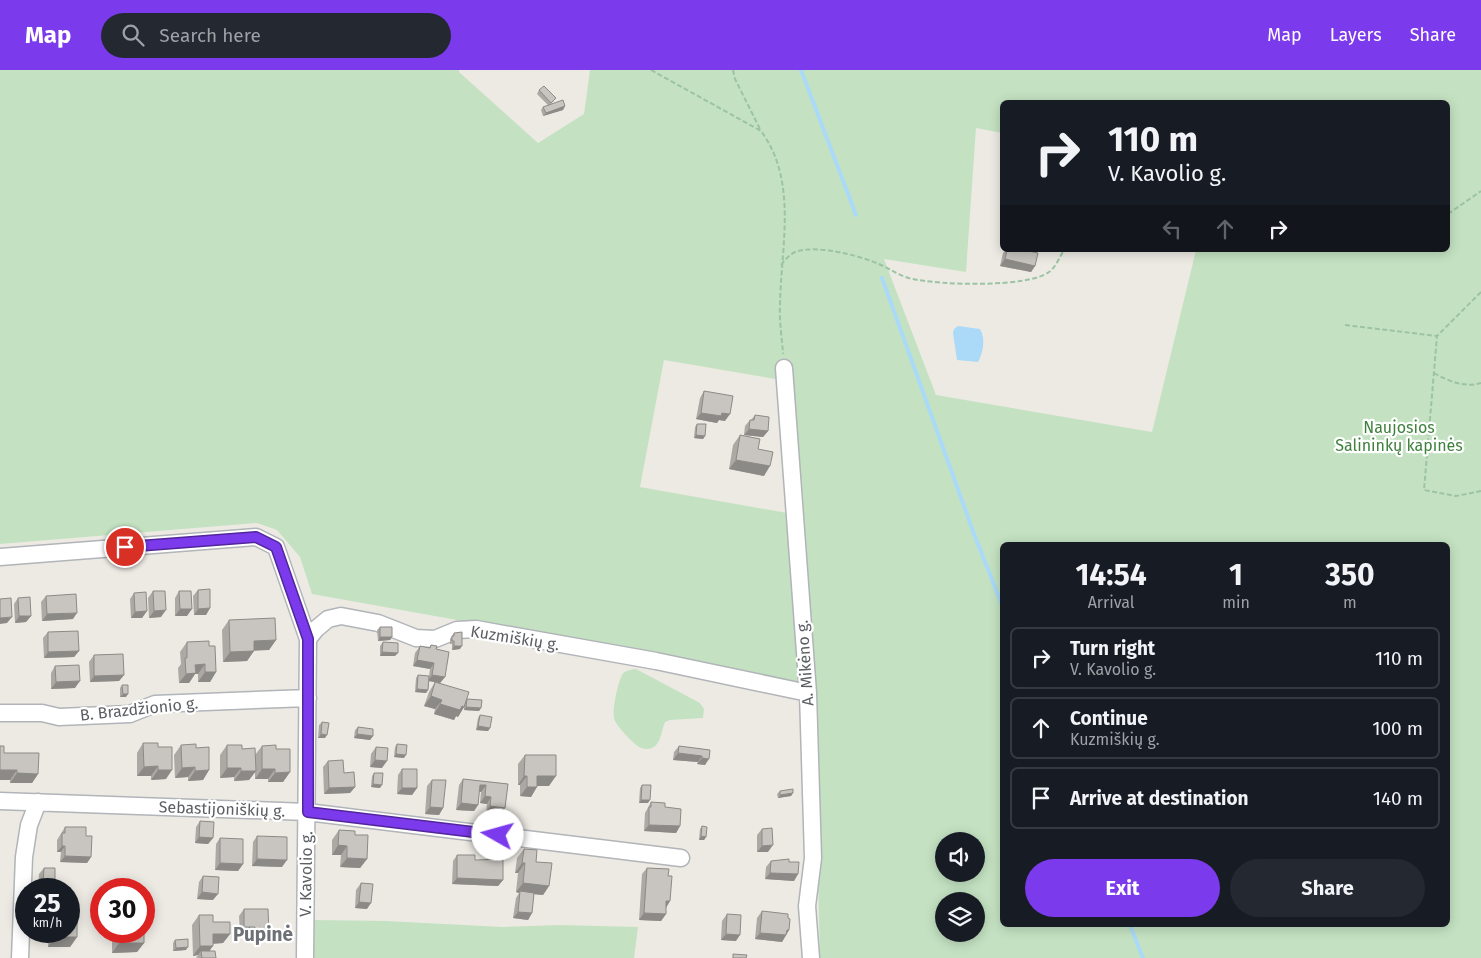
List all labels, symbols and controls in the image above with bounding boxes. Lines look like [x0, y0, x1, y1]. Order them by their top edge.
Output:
search box [101, 13, 451, 58]
text: Map [25, 21, 71, 49]
icon: search [119, 21, 147, 49]
text: Search here [159, 24, 261, 47]
text: Map [1267, 24, 1302, 46]
text: Layers [1330, 24, 1382, 46]
text: Share [1410, 24, 1456, 46]
text: 110 m [1108, 118, 1198, 160]
icon: right [1025, 120, 1090, 185]
text: V. Kavolio g. [1108, 160, 1226, 187]
icon: left [1158, 215, 1186, 243]
icon: ahead [1211, 215, 1239, 243]
icon: right [1264, 215, 1292, 243]
park label: Naujosios Salininkų kapinės [1335, 418, 1463, 455]
pin [104, 526, 146, 568]
icon: arrive [111, 533, 139, 561]
text: 14:54 [1075, 557, 1147, 593]
text: 1 [1229, 557, 1243, 593]
text: 350 [1325, 557, 1375, 593]
text: Arrival [1088, 593, 1135, 612]
text: min [1222, 593, 1250, 612]
text: m [1343, 593, 1357, 612]
street label: A. Mikėno g. [793, 619, 817, 707]
street label: Kuzmiškių g. [469, 622, 561, 654]
text: Turn right [1070, 637, 1155, 660]
icon: right [1027, 644, 1055, 672]
text: 110 m [1375, 647, 1423, 670]
text: V. Kavolio g. [1070, 660, 1156, 679]
street label: B. Brazdžionio g. [79, 693, 199, 725]
text: Continue [1070, 707, 1148, 730]
icon: ahead [1027, 714, 1055, 742]
text: 100 m [1372, 717, 1423, 740]
text: Kuzmiškių g. [1070, 730, 1160, 749]
icon: arrive [1027, 784, 1055, 812]
text: Arrive at destination [1070, 787, 1249, 810]
text: 140 m [1373, 787, 1423, 810]
street label: Sebastijoniškių g. [158, 797, 286, 821]
position arrow [471, 808, 523, 860]
street label: V. Kavolio g. [296, 831, 316, 917]
map controls [935, 832, 985, 942]
button: sound [935, 832, 985, 882]
button: Exit [1025, 859, 1220, 917]
button: Share [1230, 859, 1425, 917]
speed limit sign: 30 [90, 878, 155, 943]
text: 25 [34, 889, 61, 919]
button: layers [935, 892, 985, 942]
text: km/h [33, 916, 62, 930]
district label: Pupinė [233, 923, 293, 946]

